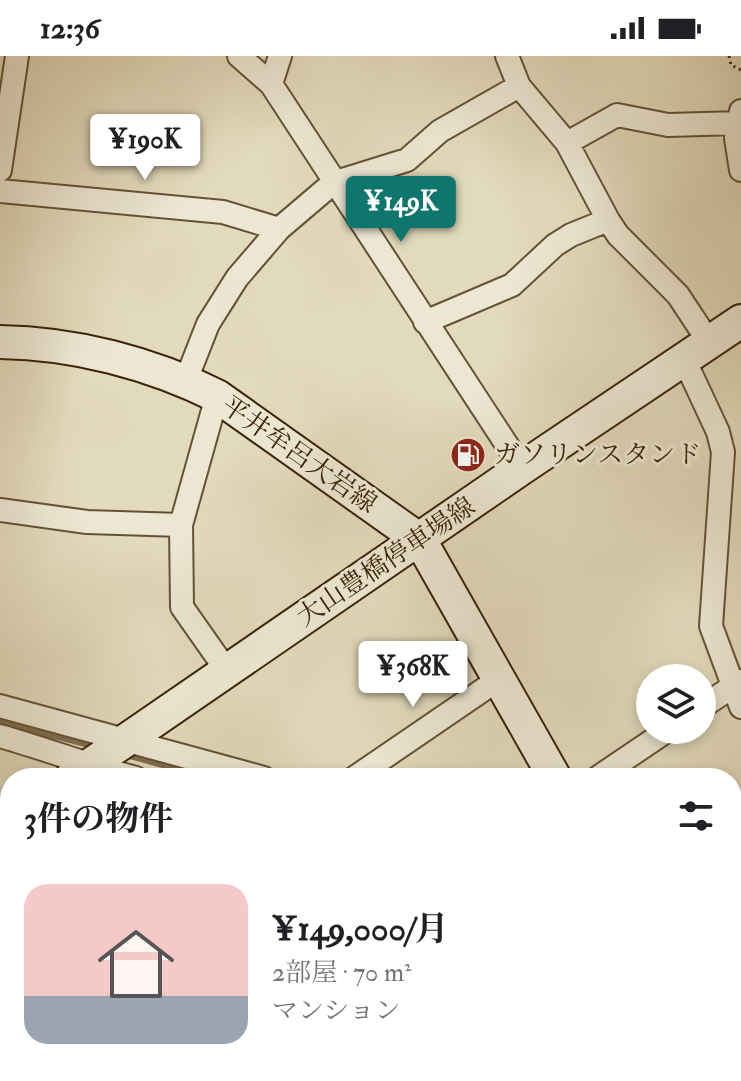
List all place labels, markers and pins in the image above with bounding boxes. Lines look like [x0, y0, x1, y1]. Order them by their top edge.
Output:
pin: ¥190K [89, 114, 201, 182]
pin: ¥149K [345, 176, 457, 244]
fuel station icon: ガソリンスタンド [449, 436, 487, 474]
place label: ガソリンスタンド [494, 439, 701, 471]
pin: ¥368K [357, 641, 469, 709]

